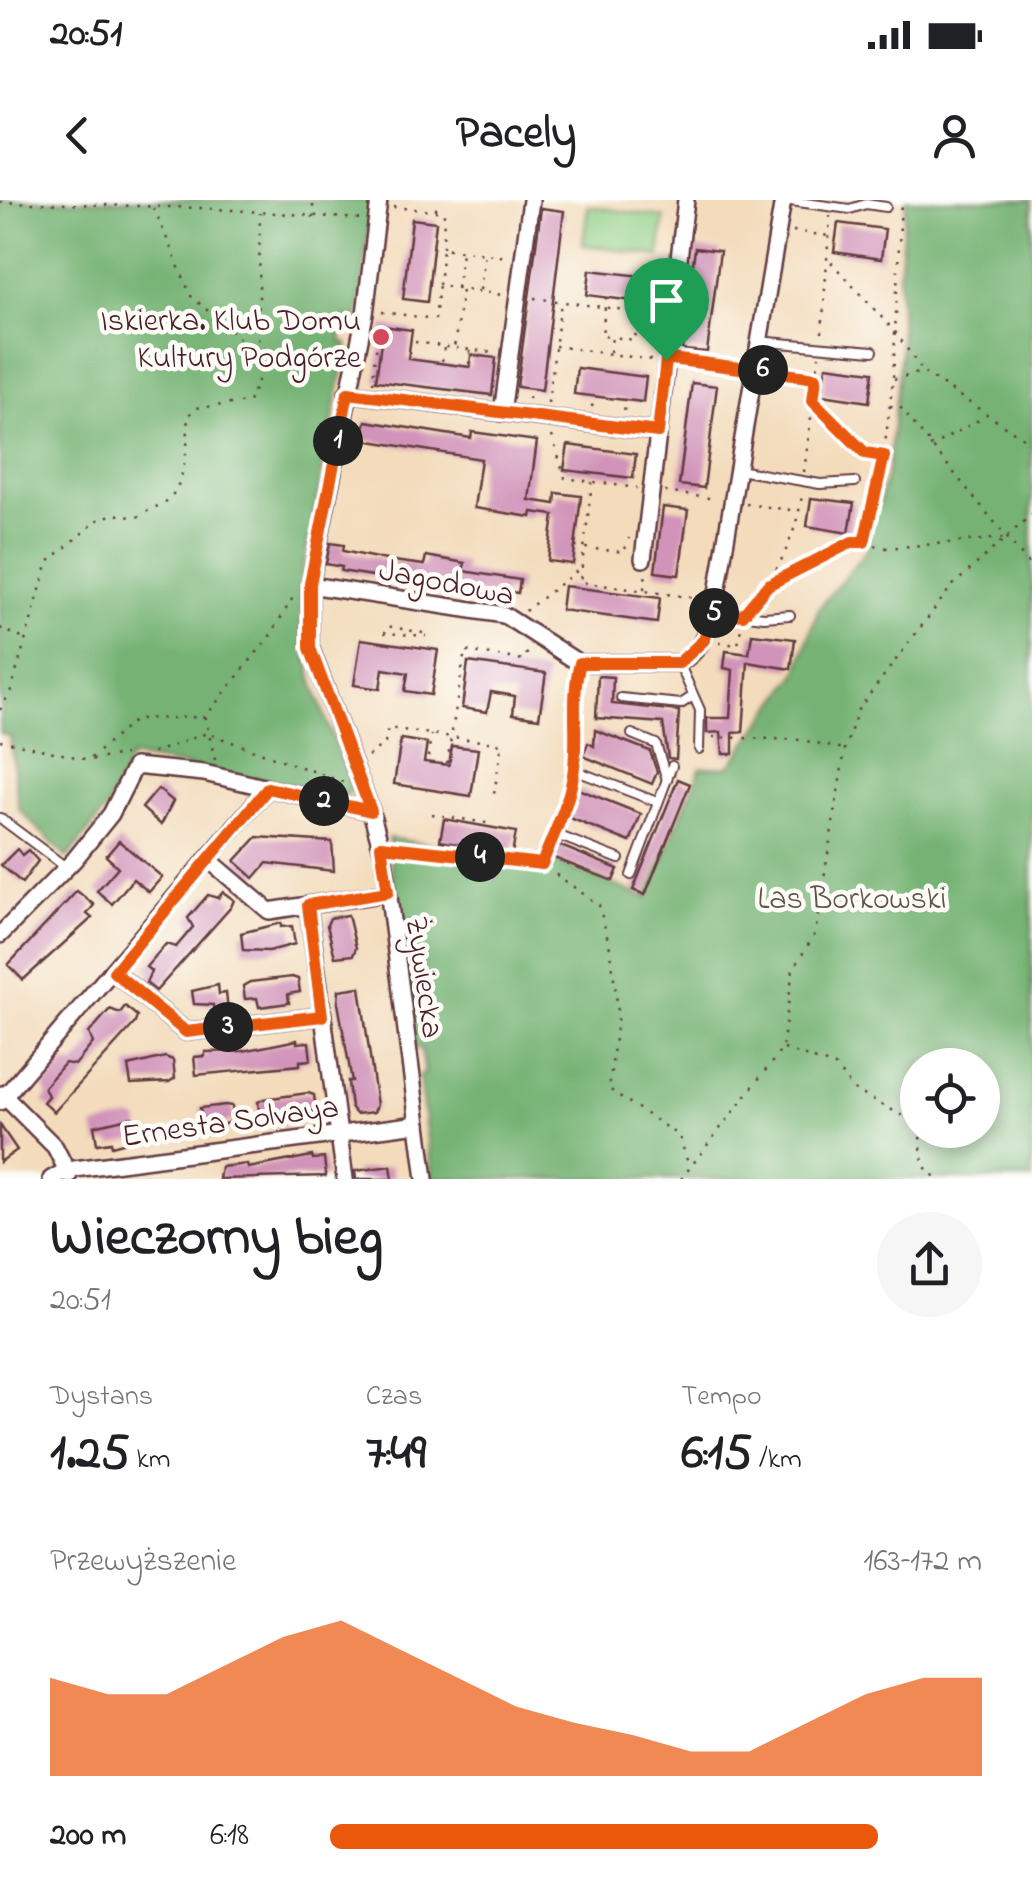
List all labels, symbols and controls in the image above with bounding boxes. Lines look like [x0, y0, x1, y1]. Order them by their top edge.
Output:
text: 20:51 [50, 7, 122, 63]
text: Pacely [456, 102, 576, 168]
icon: back [50, 108, 105, 163]
icon: person [927, 108, 982, 163]
pin [624, 258, 709, 361]
icon: arrive [639, 273, 694, 328]
place label: Iskierka. Klub Domu Kultury Podgórze [100, 299, 362, 383]
marker: Iskierka. Klub Domu Kultury Podgórze [370, 326, 392, 348]
pin: 6 [738, 345, 788, 395]
text: 6 [757, 349, 769, 390]
pin: 1 [313, 416, 363, 466]
text: 1 [334, 420, 342, 461]
street label: Jagodowa [375, 548, 518, 621]
pin: 5 [689, 588, 739, 638]
text: 5 [706, 592, 722, 633]
pin: 2 [299, 776, 349, 826]
text: 2 [317, 780, 331, 821]
pin: 4 [455, 832, 505, 882]
text: 4 [474, 836, 486, 877]
park label: Las Borkowski [757, 877, 947, 924]
street label: Żywiecka [391, 914, 454, 1041]
pin: 3 [203, 1002, 253, 1052]
text: 3 [222, 1006, 234, 1047]
map controls [900, 1048, 1000, 1148]
button: locate [900, 1048, 1000, 1148]
street label: Ernesta Solvaya [119, 1085, 342, 1162]
text: Wieczorny bieg [50, 1200, 383, 1280]
button: share [877, 1212, 982, 1317]
text: 20:51 [50, 1278, 111, 1325]
text: Dystans [50, 1377, 153, 1418]
text: Czas [366, 1377, 422, 1418]
text: Tempo [681, 1377, 761, 1418]
text: 1.25 [50, 1418, 130, 1491]
text: 7:49 [366, 1418, 426, 1491]
text: 6:15 [681, 1418, 752, 1491]
text: km [130, 1440, 171, 1481]
text: /km [752, 1440, 802, 1481]
text: Przewyższenie [50, 1539, 236, 1586]
text: 163–172 m [863, 1539, 982, 1586]
text: 200 m [50, 1813, 126, 1860]
text: 6:18 [210, 1813, 249, 1860]

